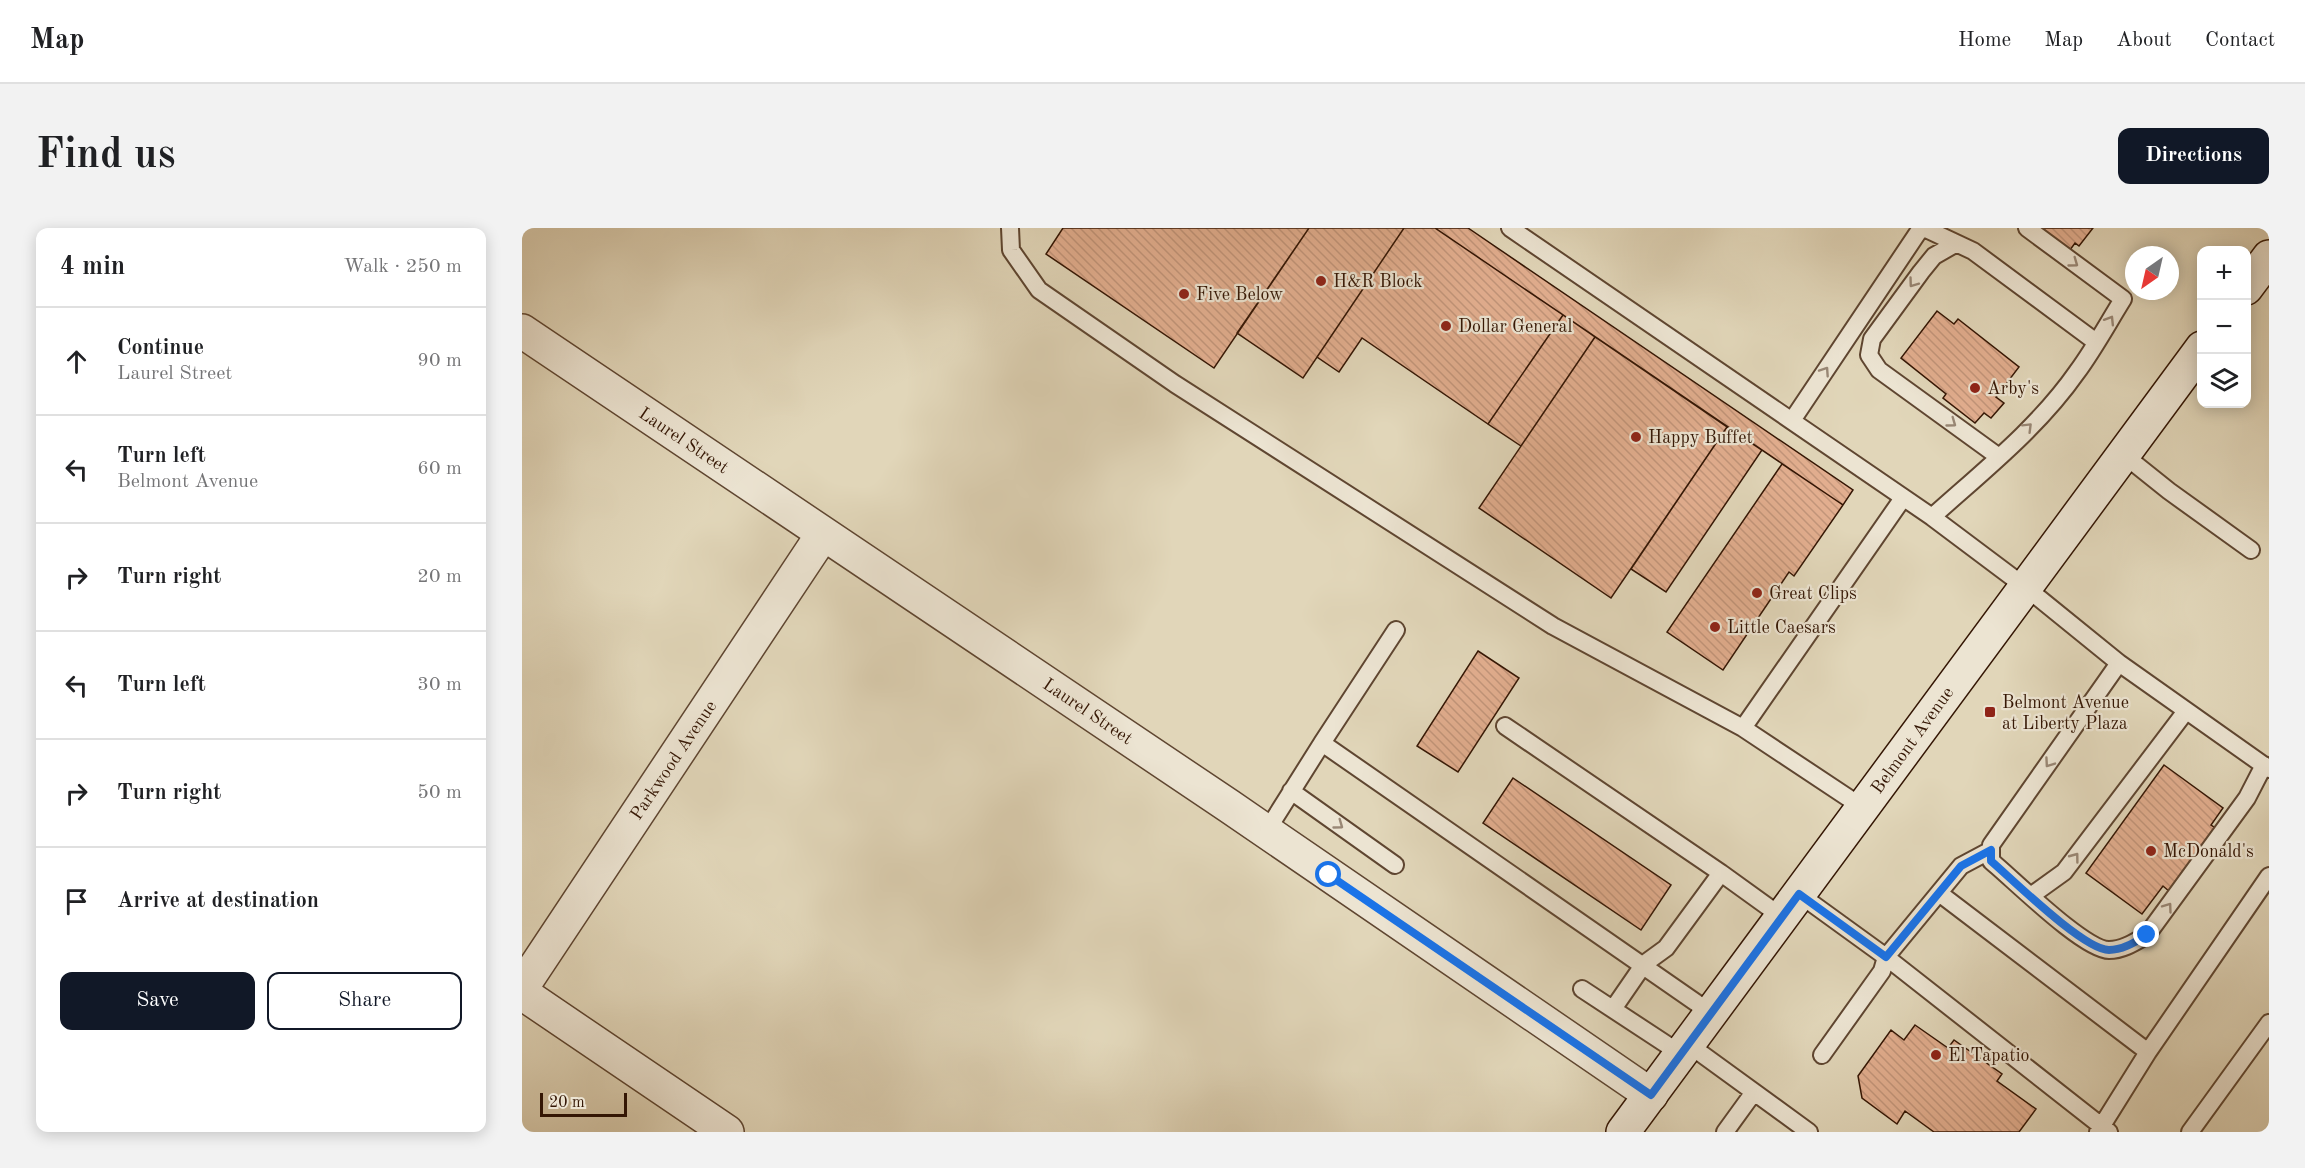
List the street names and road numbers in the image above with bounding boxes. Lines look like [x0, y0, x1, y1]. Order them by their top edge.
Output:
street label: Laurel Street [635, 404, 732, 477]
street label: Laurel Street [1039, 675, 1136, 748]
street label: Belmont Avenue [1868, 684, 1957, 797]
street label: Parkwood Avenue [627, 698, 720, 823]

